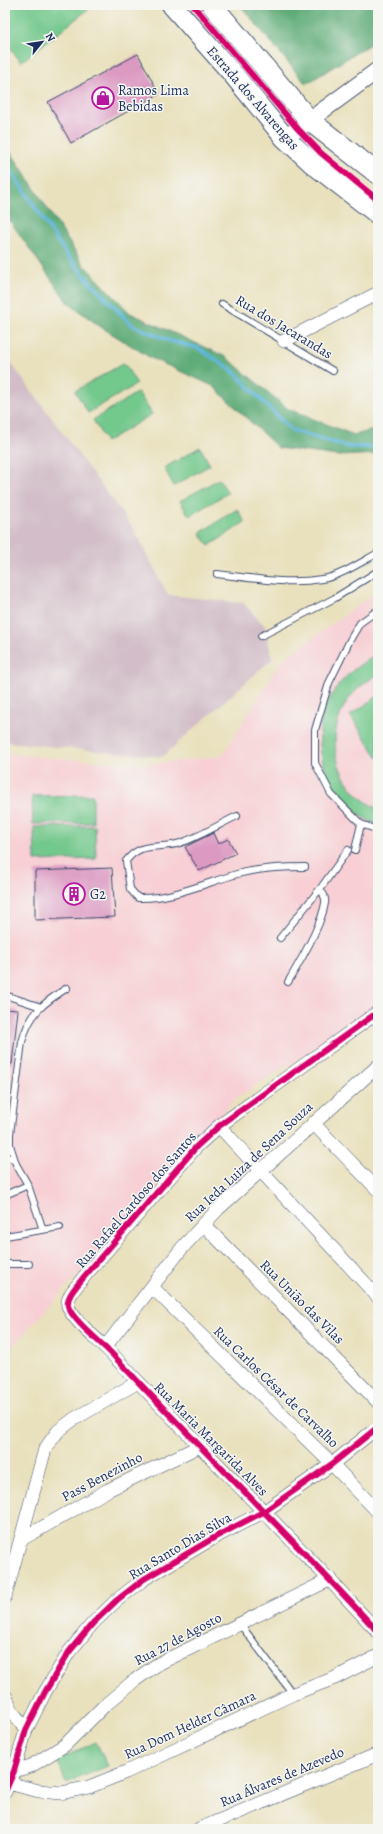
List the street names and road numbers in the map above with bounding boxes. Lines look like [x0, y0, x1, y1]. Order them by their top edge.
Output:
street label: Estrada dos Alvarengas [203, 42, 303, 154]
street label: Rua dos Jacarandas [232, 291, 336, 363]
street label: Rua Ieda Luiza de Sena Souza [181, 1097, 318, 1227]
street label: Rua Rafael Cardoso dos Santos [71, 1128, 201, 1272]
street label: Rua União das Vilas [256, 1256, 348, 1348]
street label: Rua Carlos César de Carvalho [209, 1322, 343, 1452]
street label: Rua Maria Margarida Alves [150, 1378, 272, 1500]
street label: Pass Benezinho [58, 1448, 146, 1506]
street label: Rua Santo Dias Silva [125, 1508, 235, 1584]
street label: Rua 27 de Agosto [131, 1608, 225, 1670]
street label: Rua Dom Helder Câmara [121, 1686, 259, 1764]
street label: Rua Álvares de Azevedo [217, 1742, 347, 1812]

